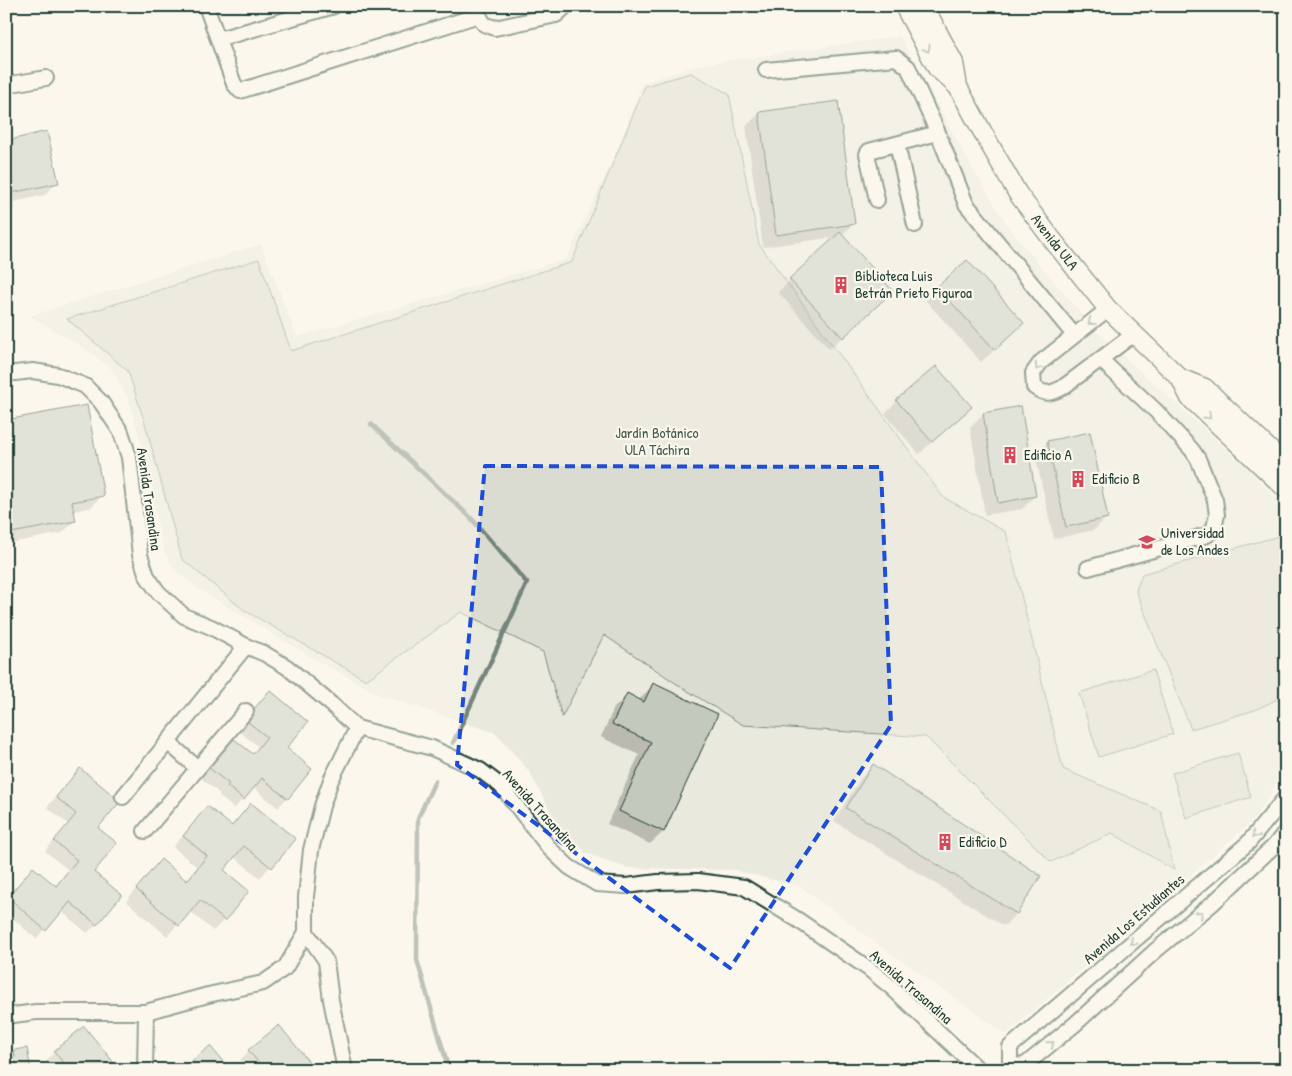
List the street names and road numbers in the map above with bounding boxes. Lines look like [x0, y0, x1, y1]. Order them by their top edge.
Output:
street label: Avenida ULA [1027, 210, 1084, 275]
street label: Avenida Trasandina [132, 446, 167, 552]
street label: Avenida Trasandina [498, 764, 583, 855]
street label: Avenida Los Estudiantes [1079, 869, 1189, 968]
street label: Avenida Trasandina [865, 945, 957, 1029]

